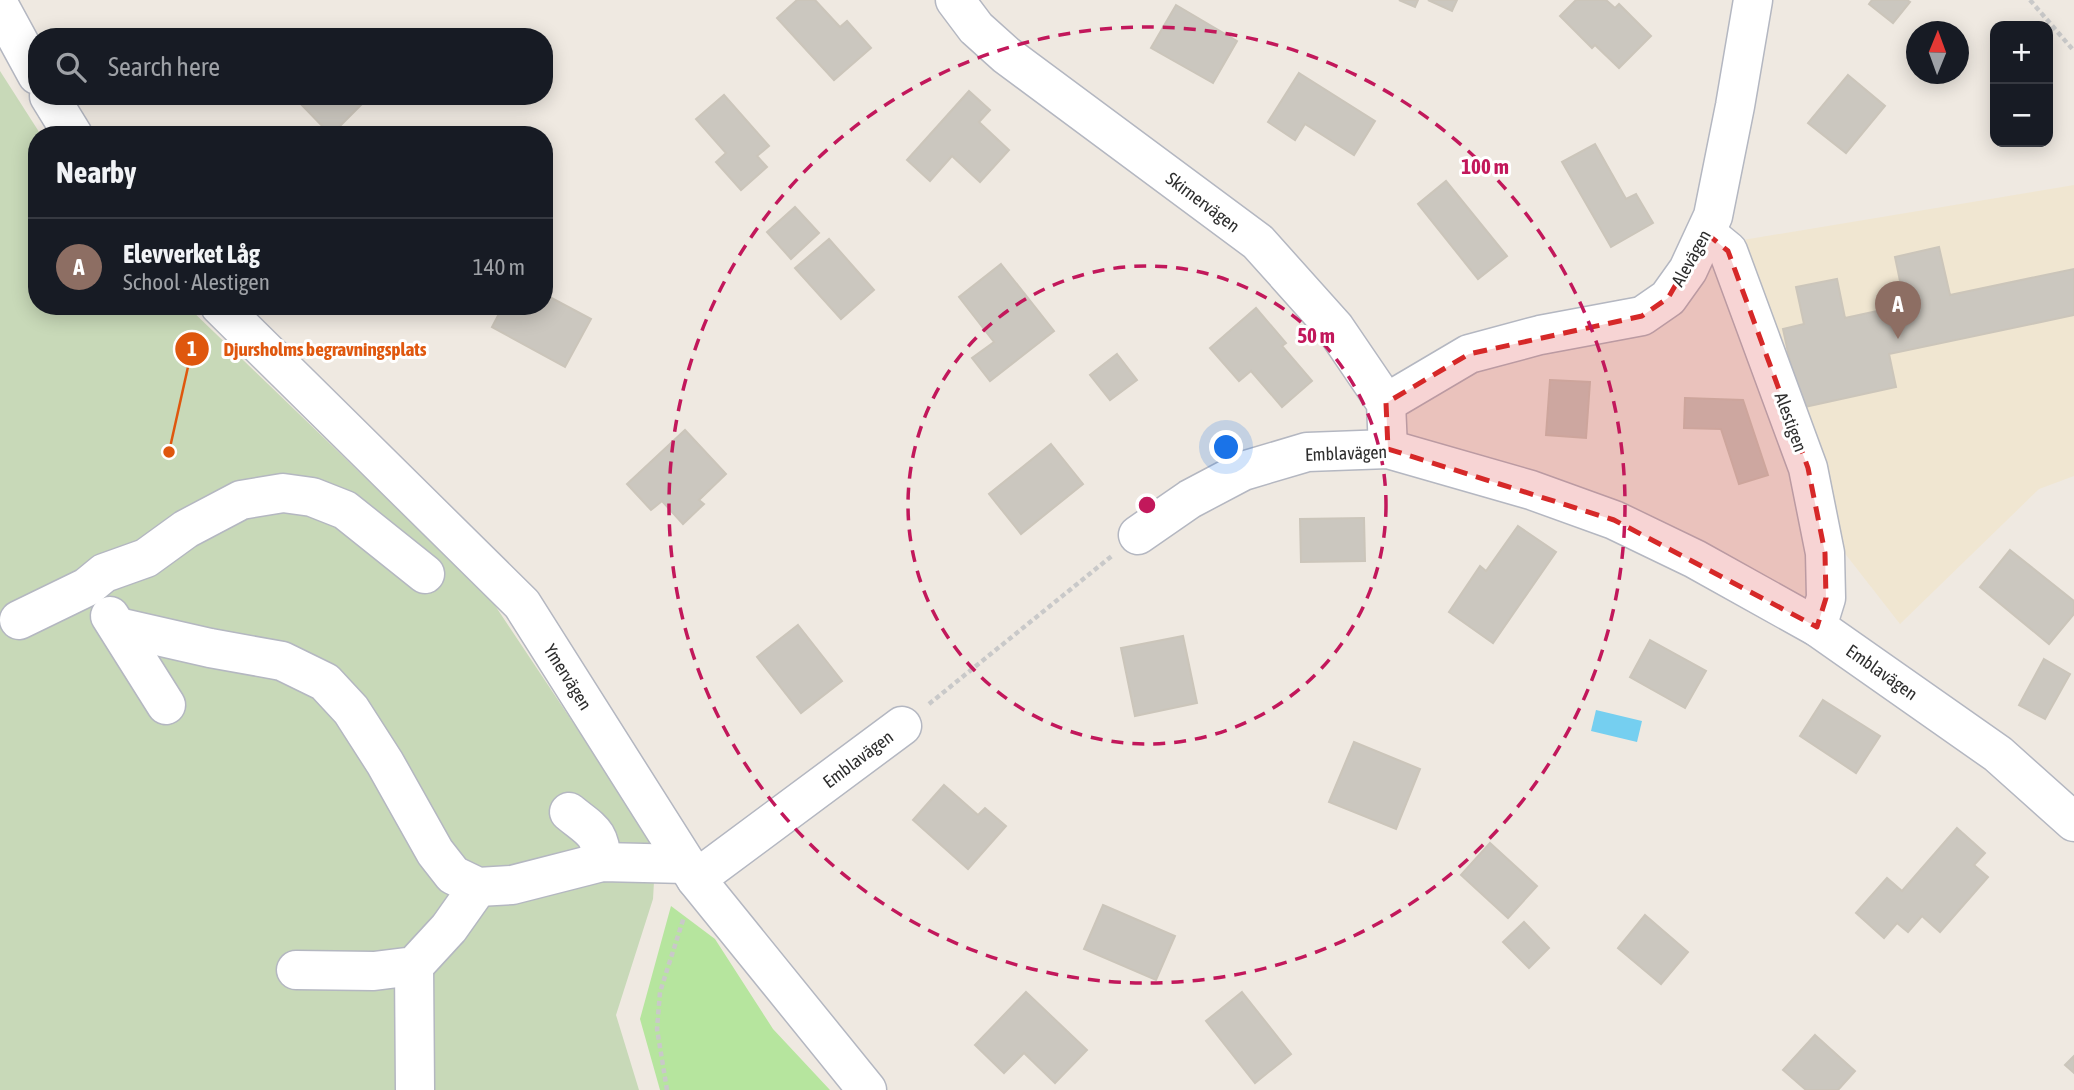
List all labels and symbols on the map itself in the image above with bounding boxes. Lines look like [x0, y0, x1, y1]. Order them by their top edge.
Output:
north arrow [1906, 21, 1969, 84]
text: 100 m [1461, 154, 1509, 178]
street label: Skirnervägen [1162, 168, 1244, 236]
street label: Alevägen [1667, 226, 1715, 290]
pin: A [1875, 281, 1921, 339]
text: 50 m [1297, 323, 1335, 347]
callout: Djursholms begravningsplats [175, 329, 441, 369]
text: 1 [187, 336, 197, 360]
text: Djursholms begravningsplats [223, 338, 427, 360]
street label: Alestigen [1771, 389, 1811, 455]
your location [1209, 430, 1243, 464]
street label: Emblavägen [1305, 441, 1387, 465]
centre of rings [1135, 493, 1159, 517]
street label: Ymervägen [540, 640, 596, 714]
street label: Emblavägen [1842, 640, 1922, 704]
street label: Emblavägen [819, 726, 897, 792]

